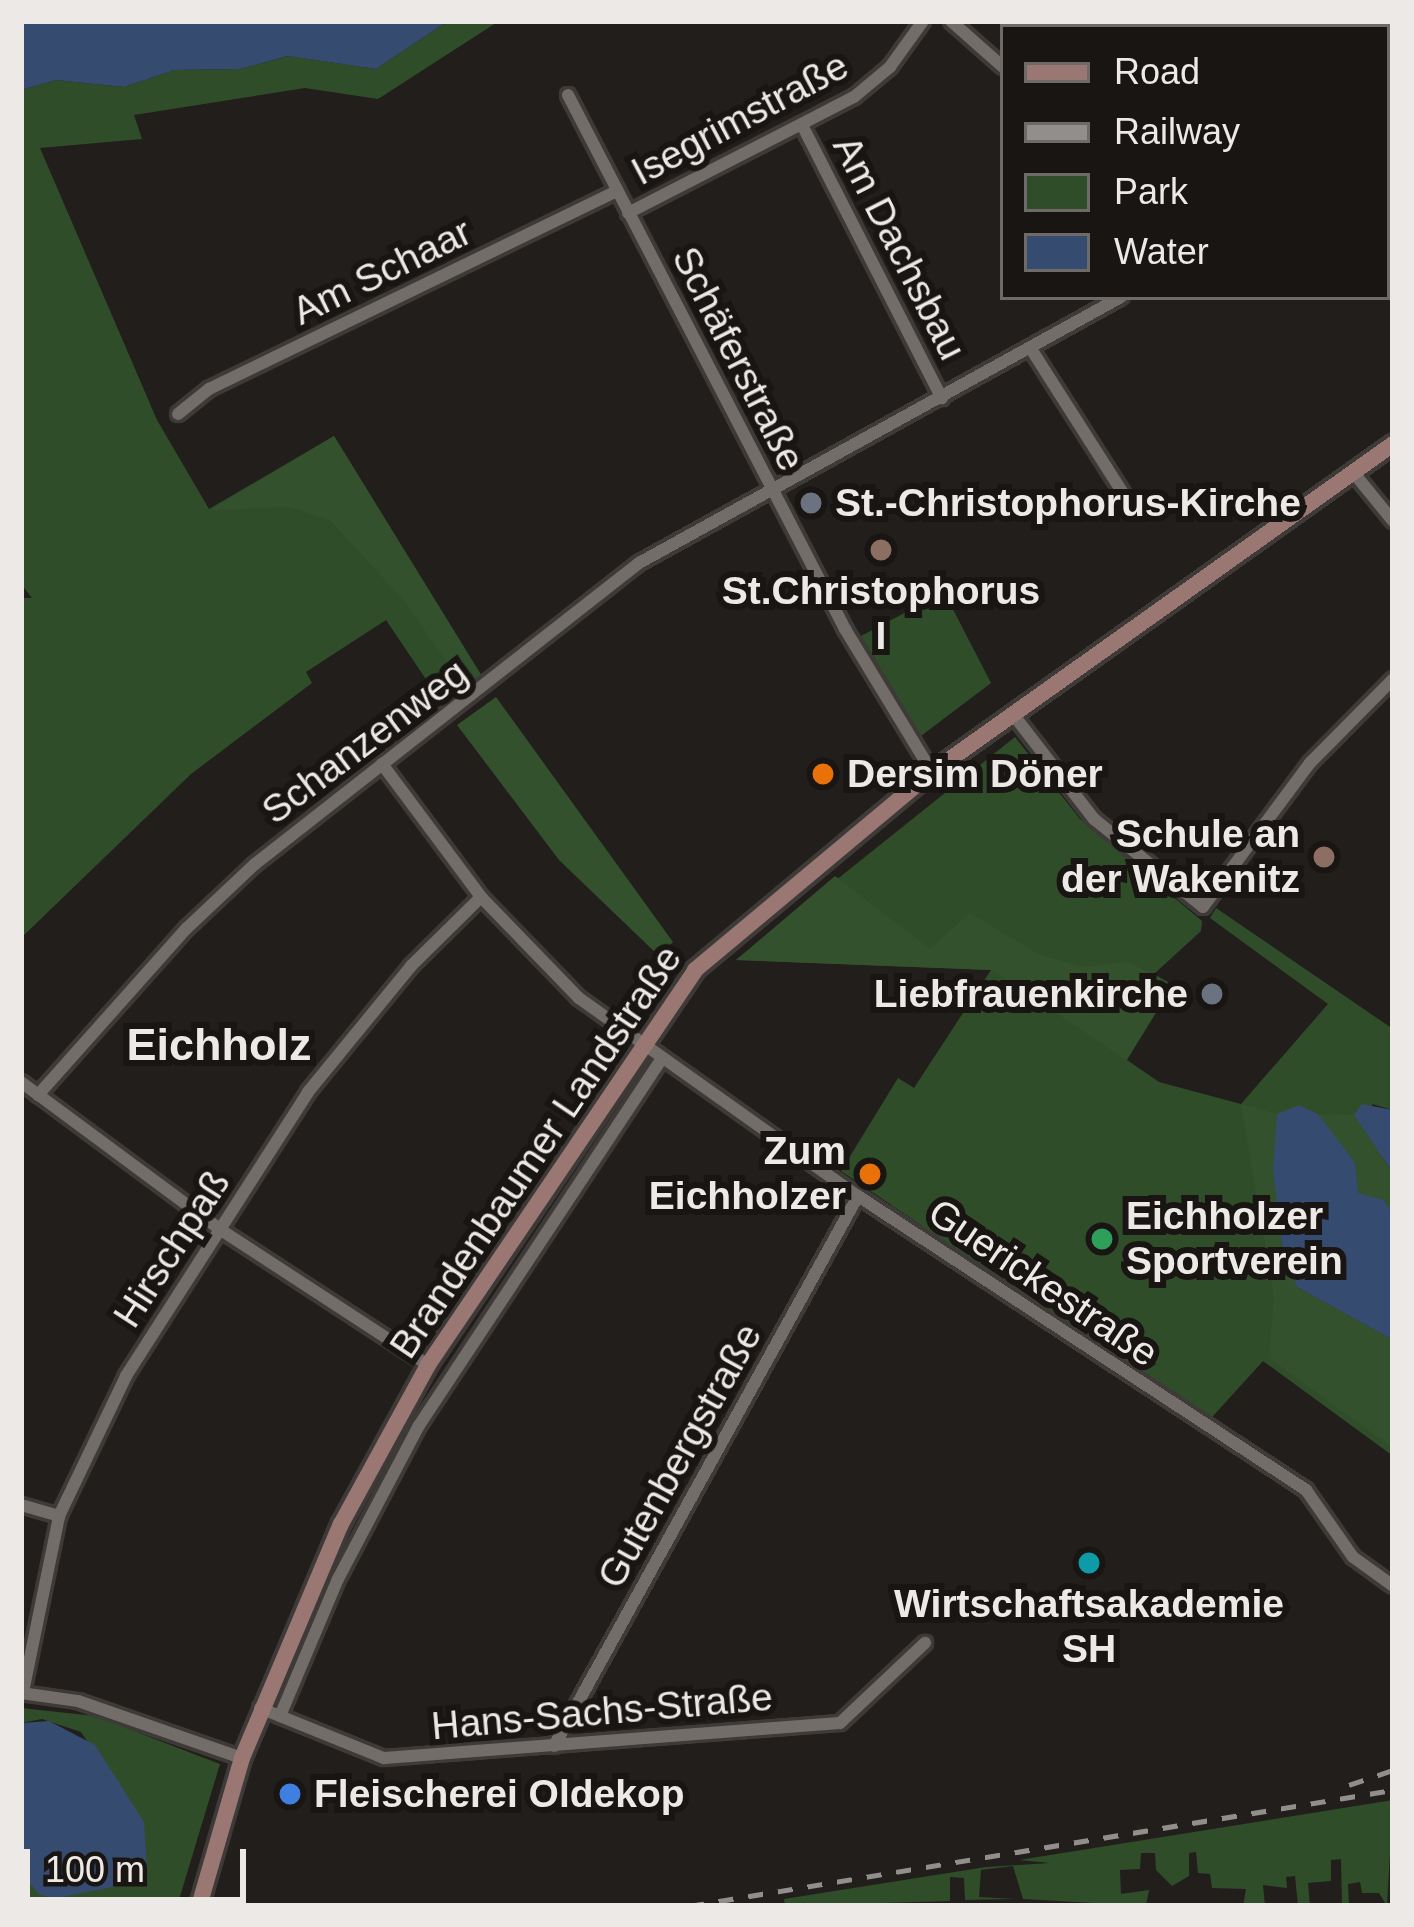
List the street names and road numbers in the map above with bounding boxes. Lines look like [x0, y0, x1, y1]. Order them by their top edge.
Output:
street label: Isegrimstraße [624, 42, 856, 196]
street label: Am Dachsbau [823, 128, 975, 368]
street label: Am Schaar [285, 209, 479, 335]
street label: Schäferstraße [662, 239, 814, 479]
street label: Schanzenweg [253, 650, 477, 834]
street label: Brandenbaumer Landstraße [380, 937, 692, 1367]
street label: Hirschpaß [104, 1162, 240, 1336]
street label: Guerickestraße [919, 1189, 1167, 1377]
street label: Gutenbergstraße [588, 1316, 772, 1596]
street label: Hans-Sachs-Straße [429, 1674, 775, 1750]

